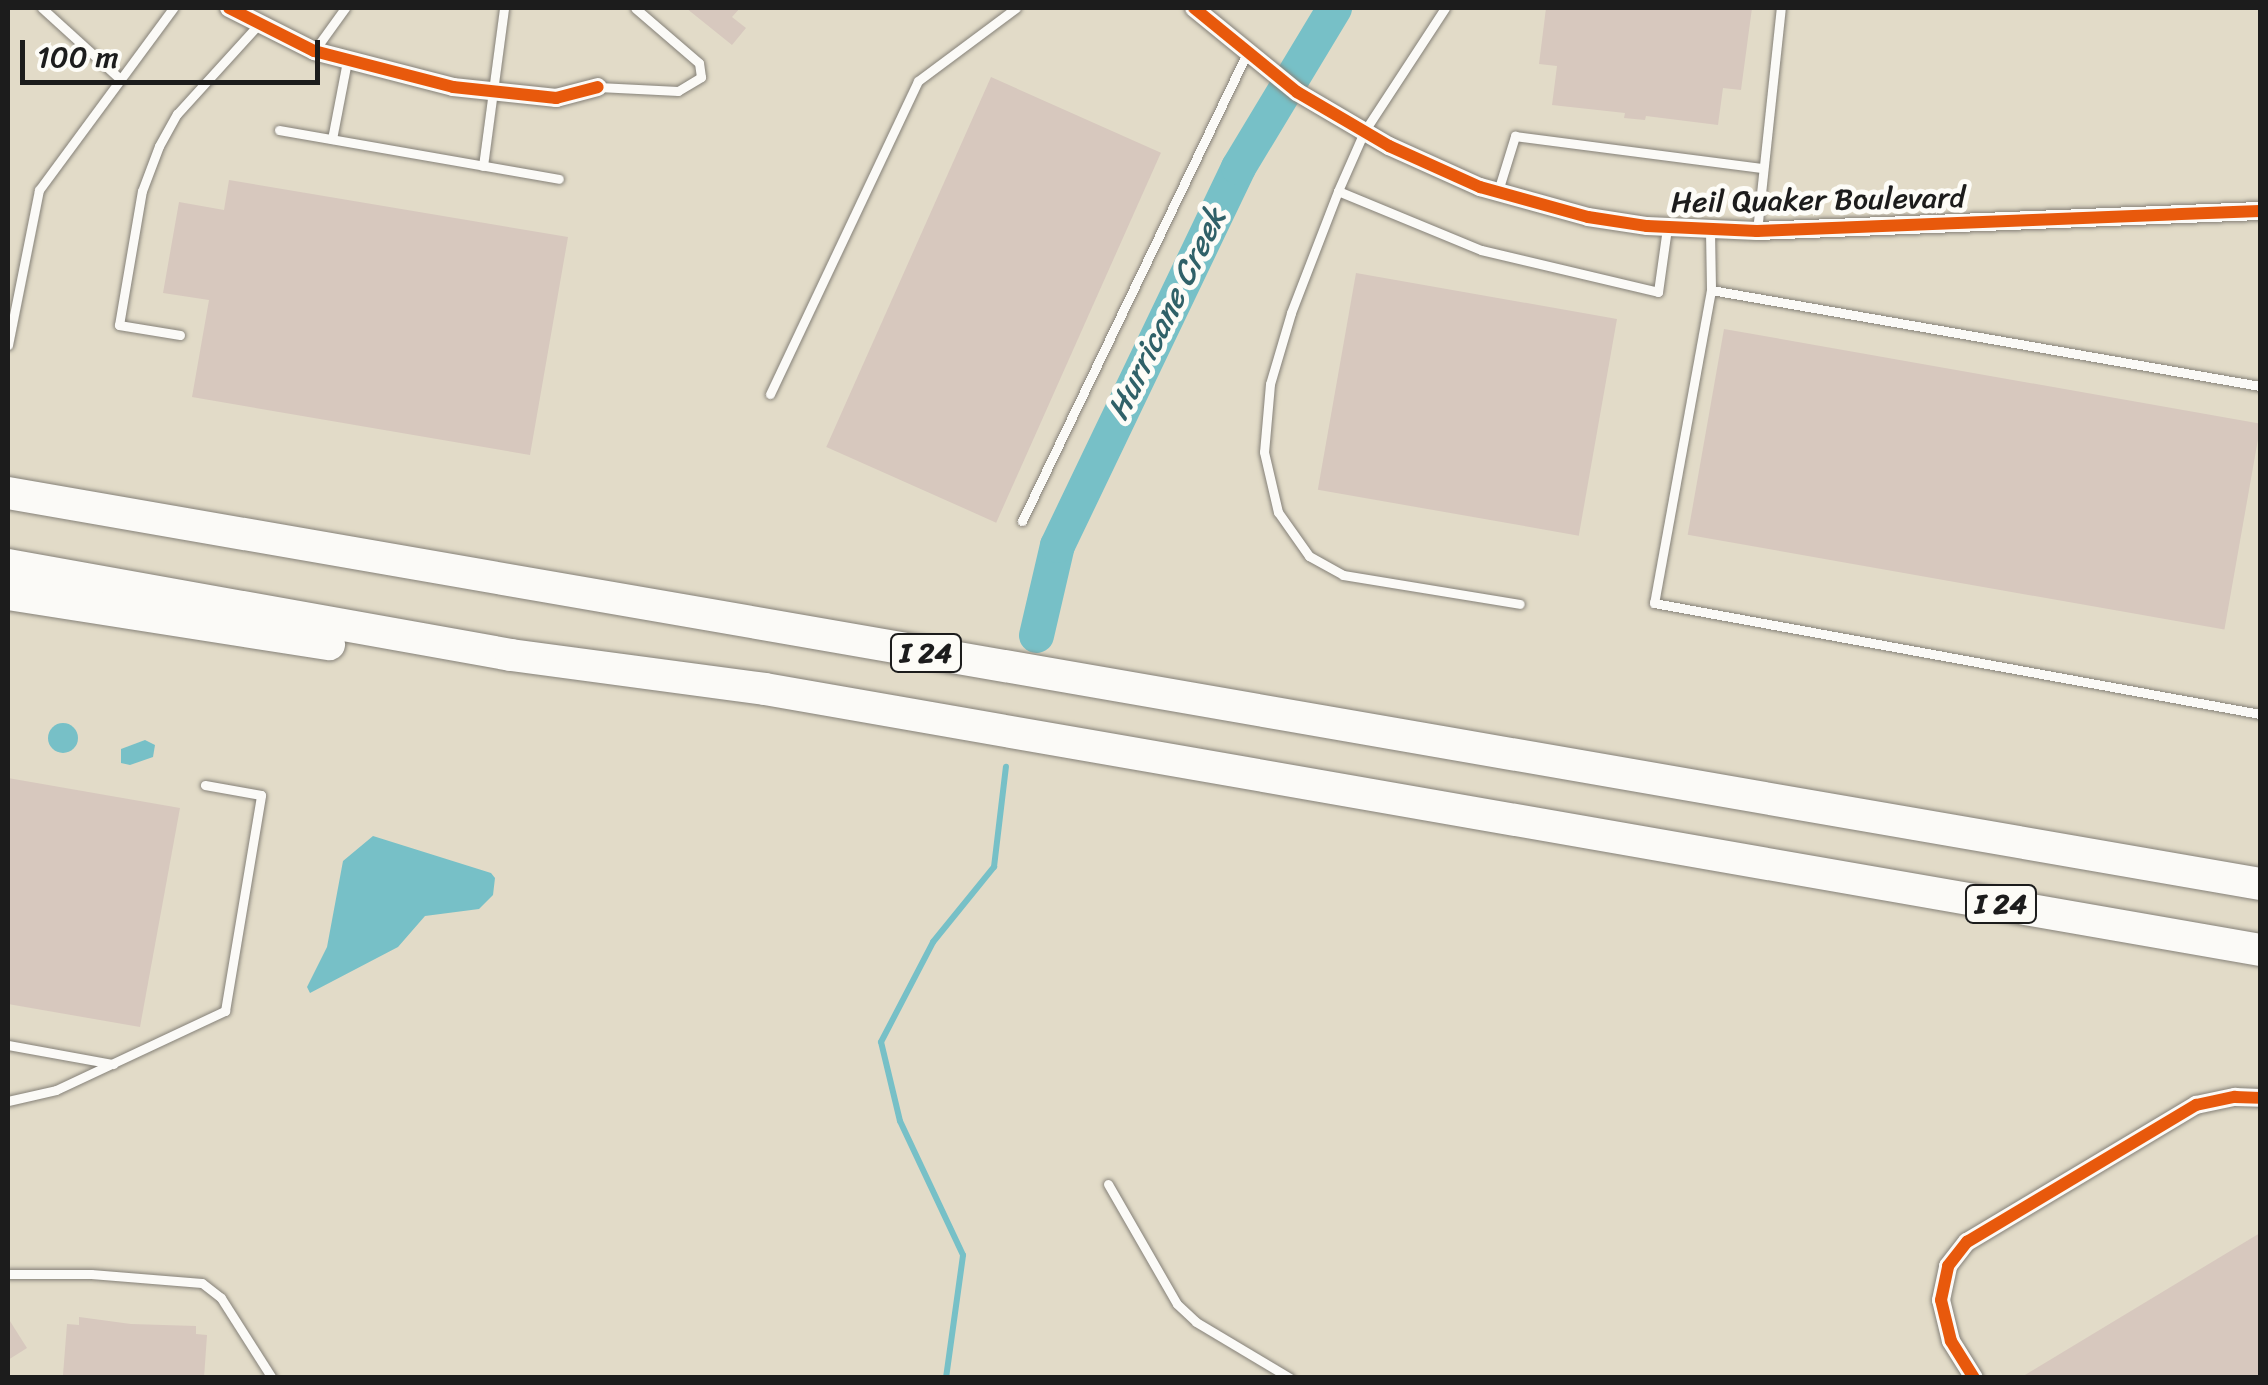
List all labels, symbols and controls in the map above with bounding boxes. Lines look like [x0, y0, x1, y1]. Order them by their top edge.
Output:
scale bar [25, 20, 325, 82]
text: 100 m [37, 30, 119, 84]
street label: Heil Quaker Boulevard [1671, 179, 1965, 221]
water label: Hurricane Creek [1099, 201, 1235, 427]
road number: I 24 [888, 630, 964, 676]
road number: I 24 [1964, 881, 2038, 927]

